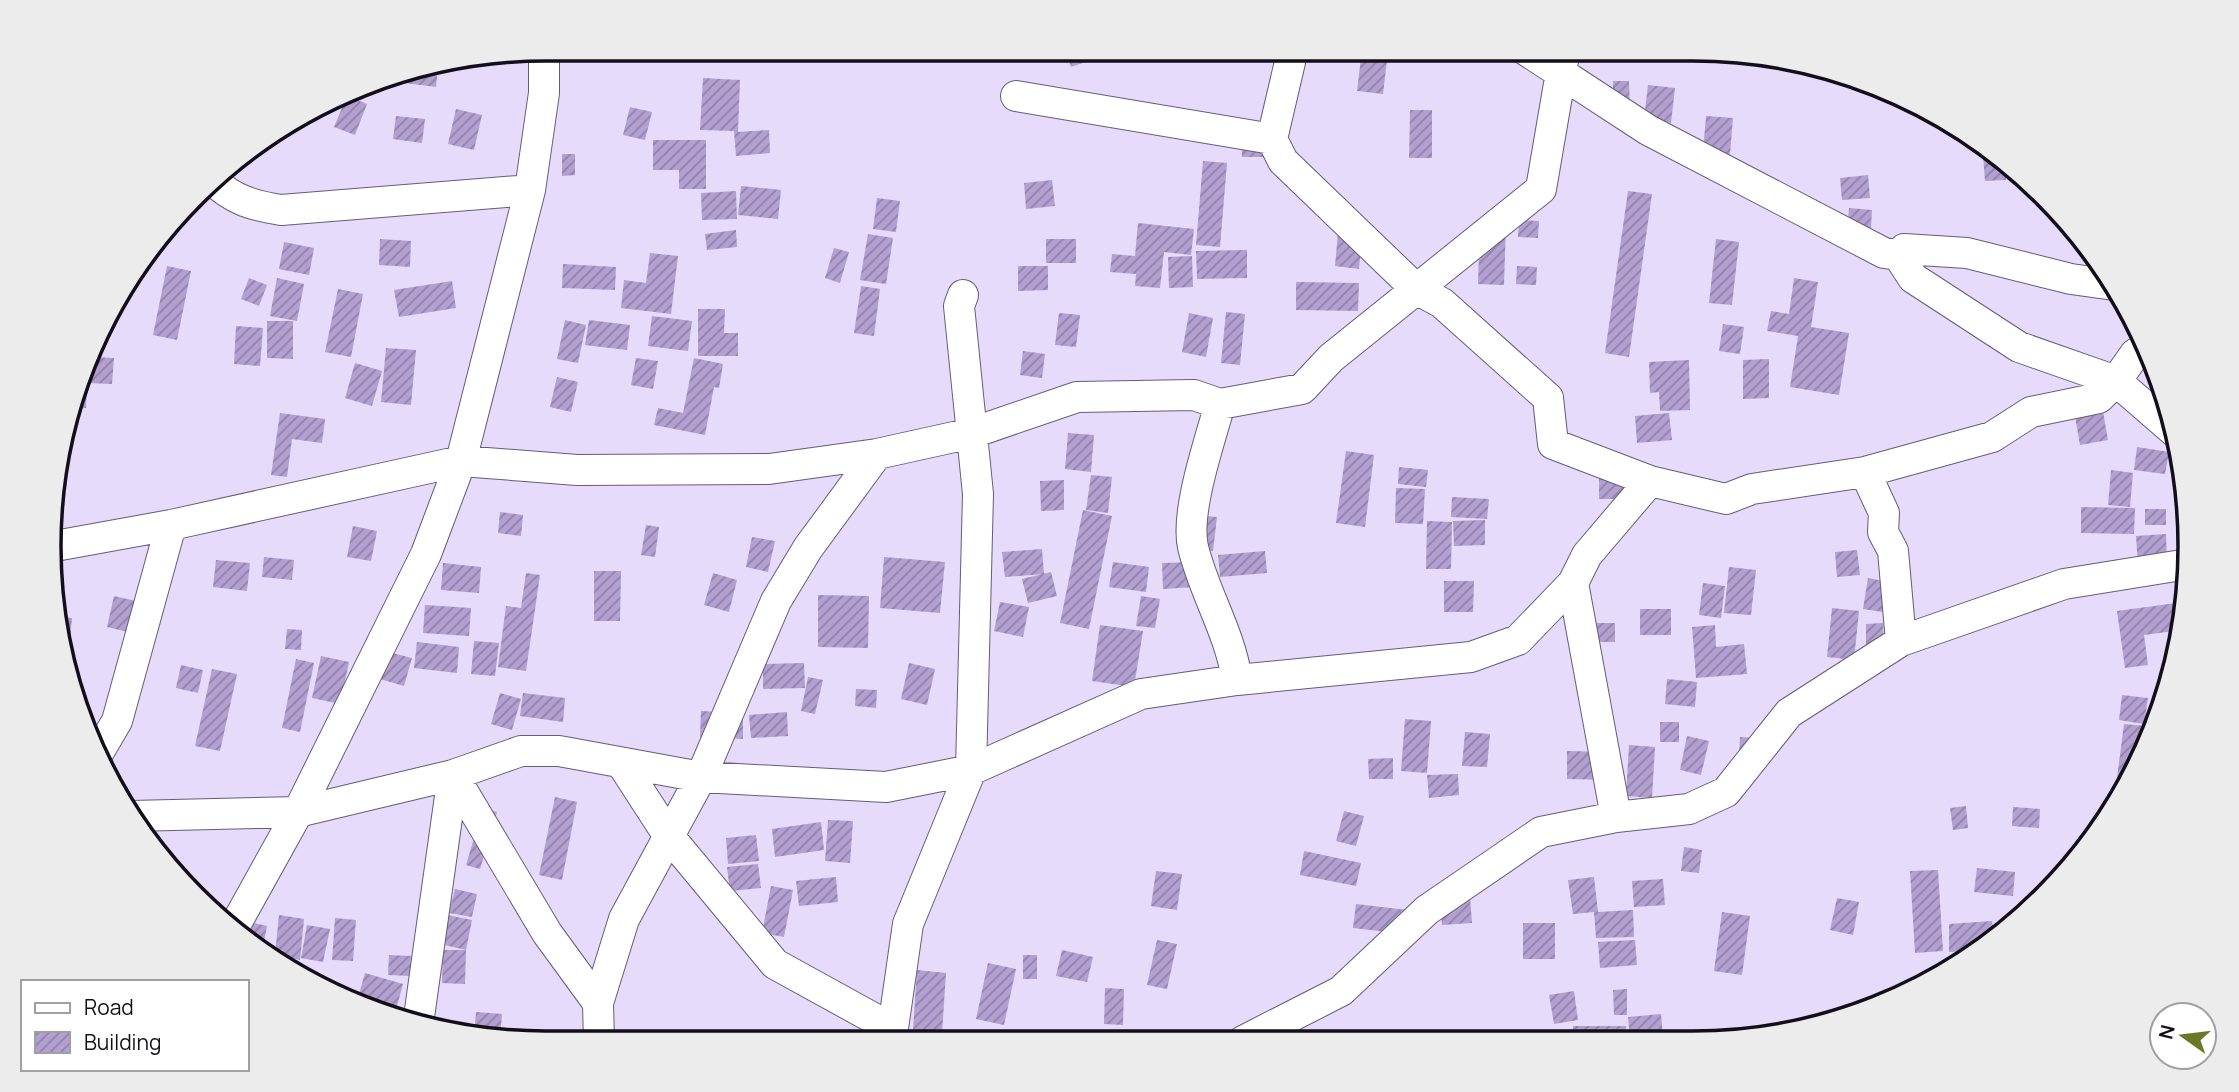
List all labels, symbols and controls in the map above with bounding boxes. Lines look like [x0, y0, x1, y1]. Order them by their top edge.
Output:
legend [21, 980, 248, 1071]
text: Road [84, 993, 134, 1021]
north arrow [2148, 1001, 2218, 1071]
text: N [2152, 1022, 2181, 1042]
text: Building [84, 1028, 161, 1056]

